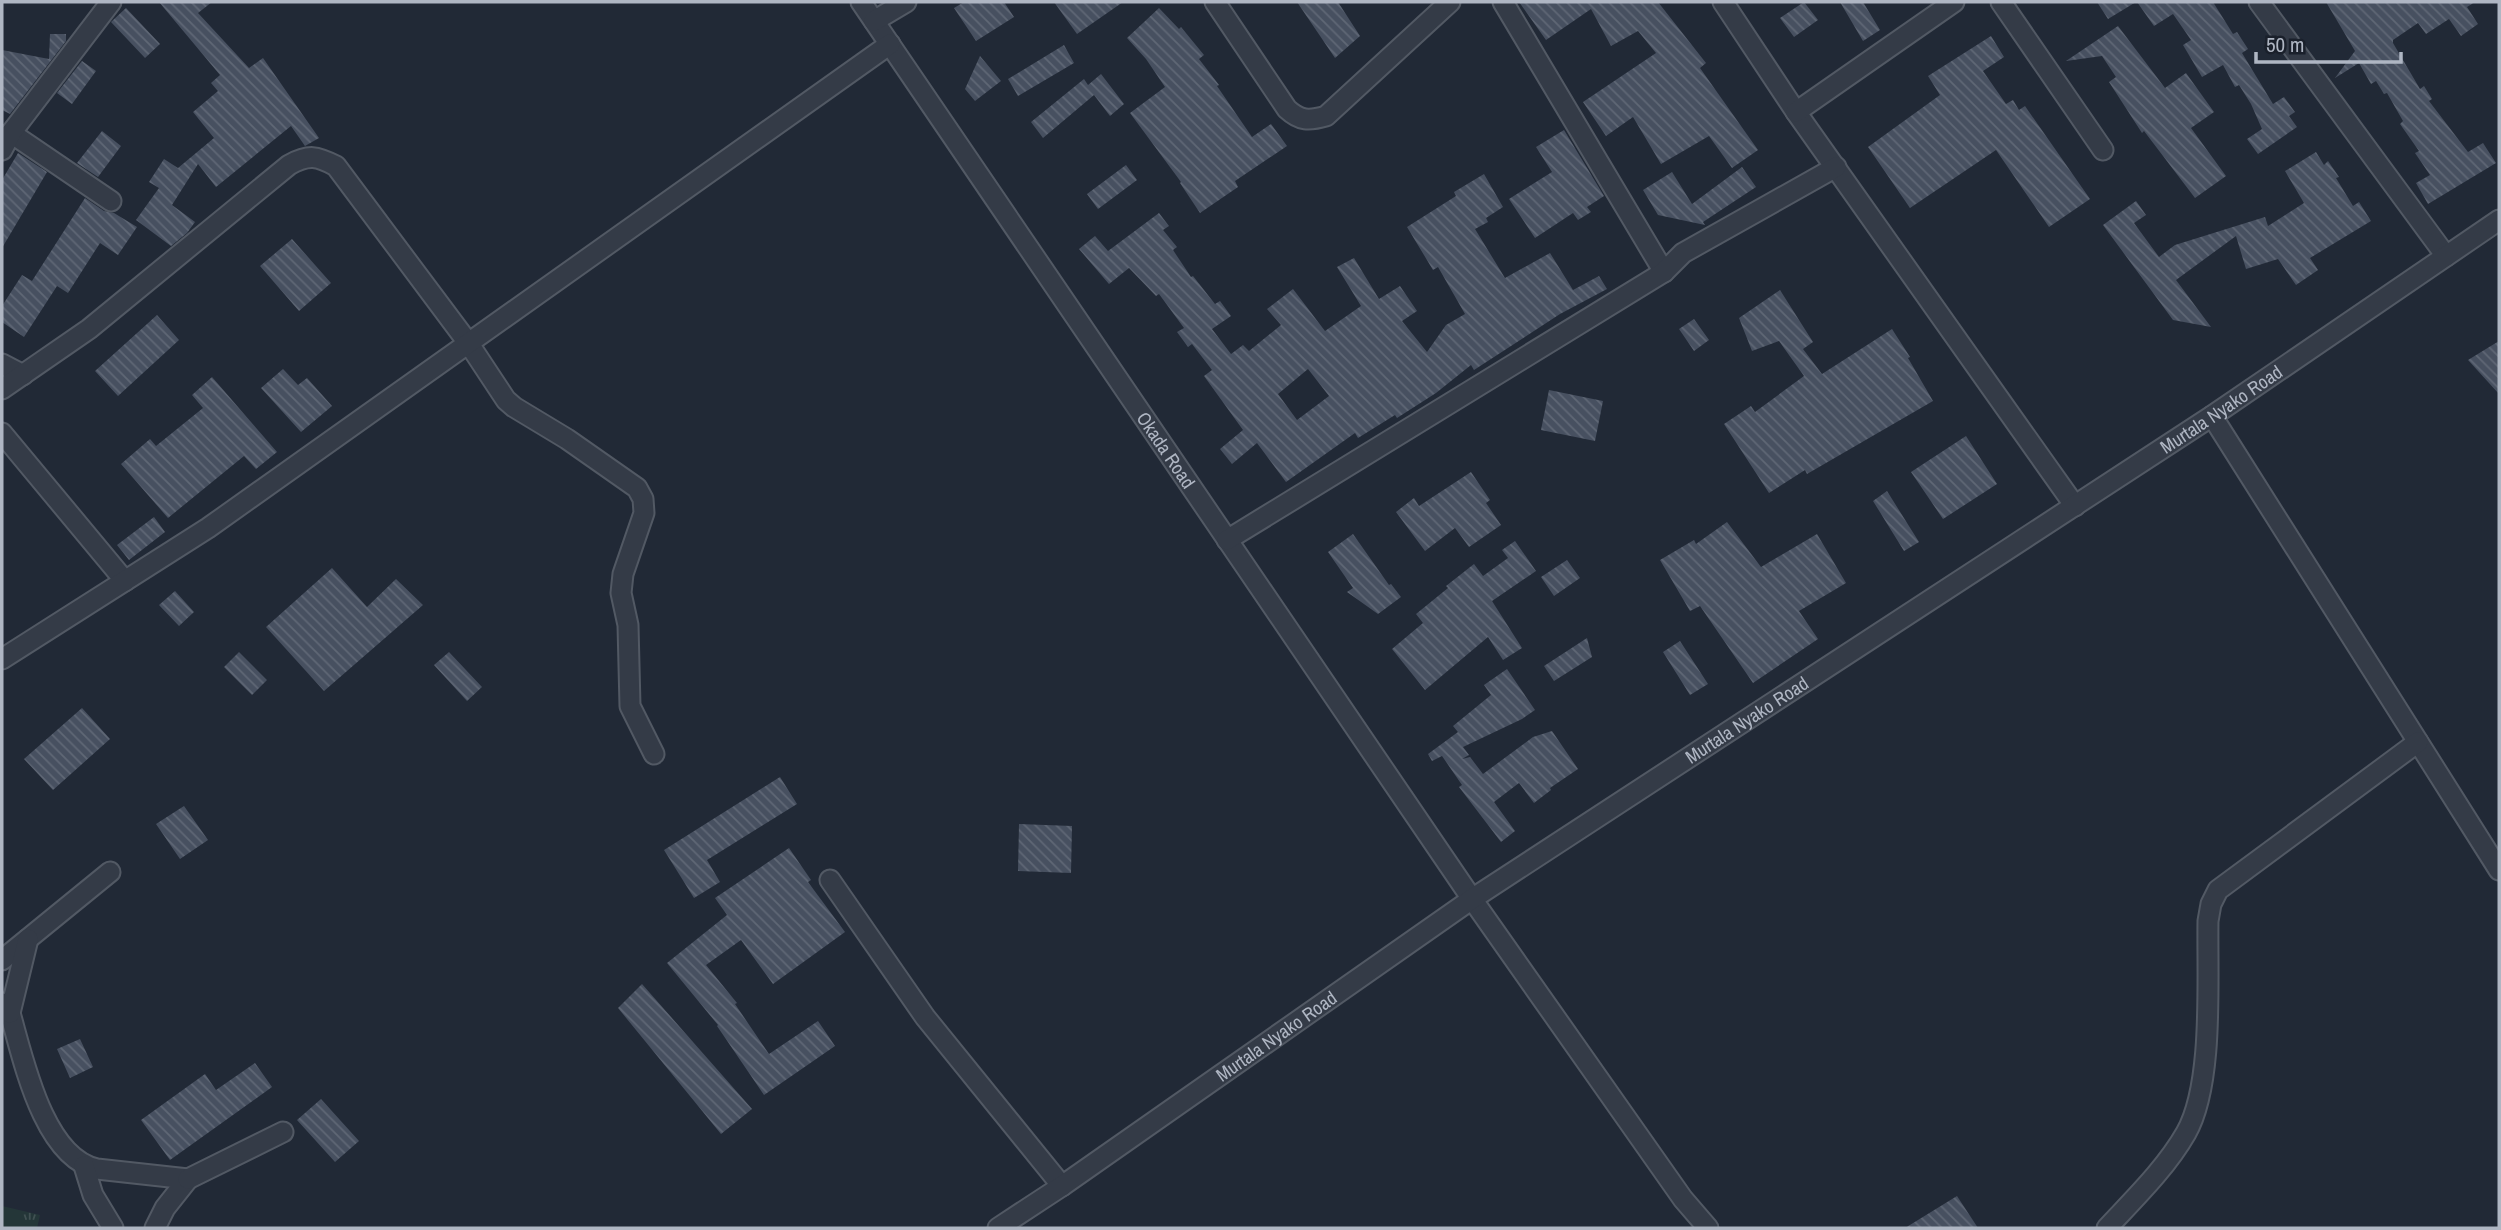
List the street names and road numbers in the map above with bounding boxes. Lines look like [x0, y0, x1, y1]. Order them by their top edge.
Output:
street label: Murtala Nyako Road [2155, 359, 2287, 460]
street label: Okada Road [1131, 406, 1202, 493]
street label: Murtala Nyako Road [1680, 670, 1813, 769]
street label: Murtala Nyako Road [1211, 985, 1342, 1087]

